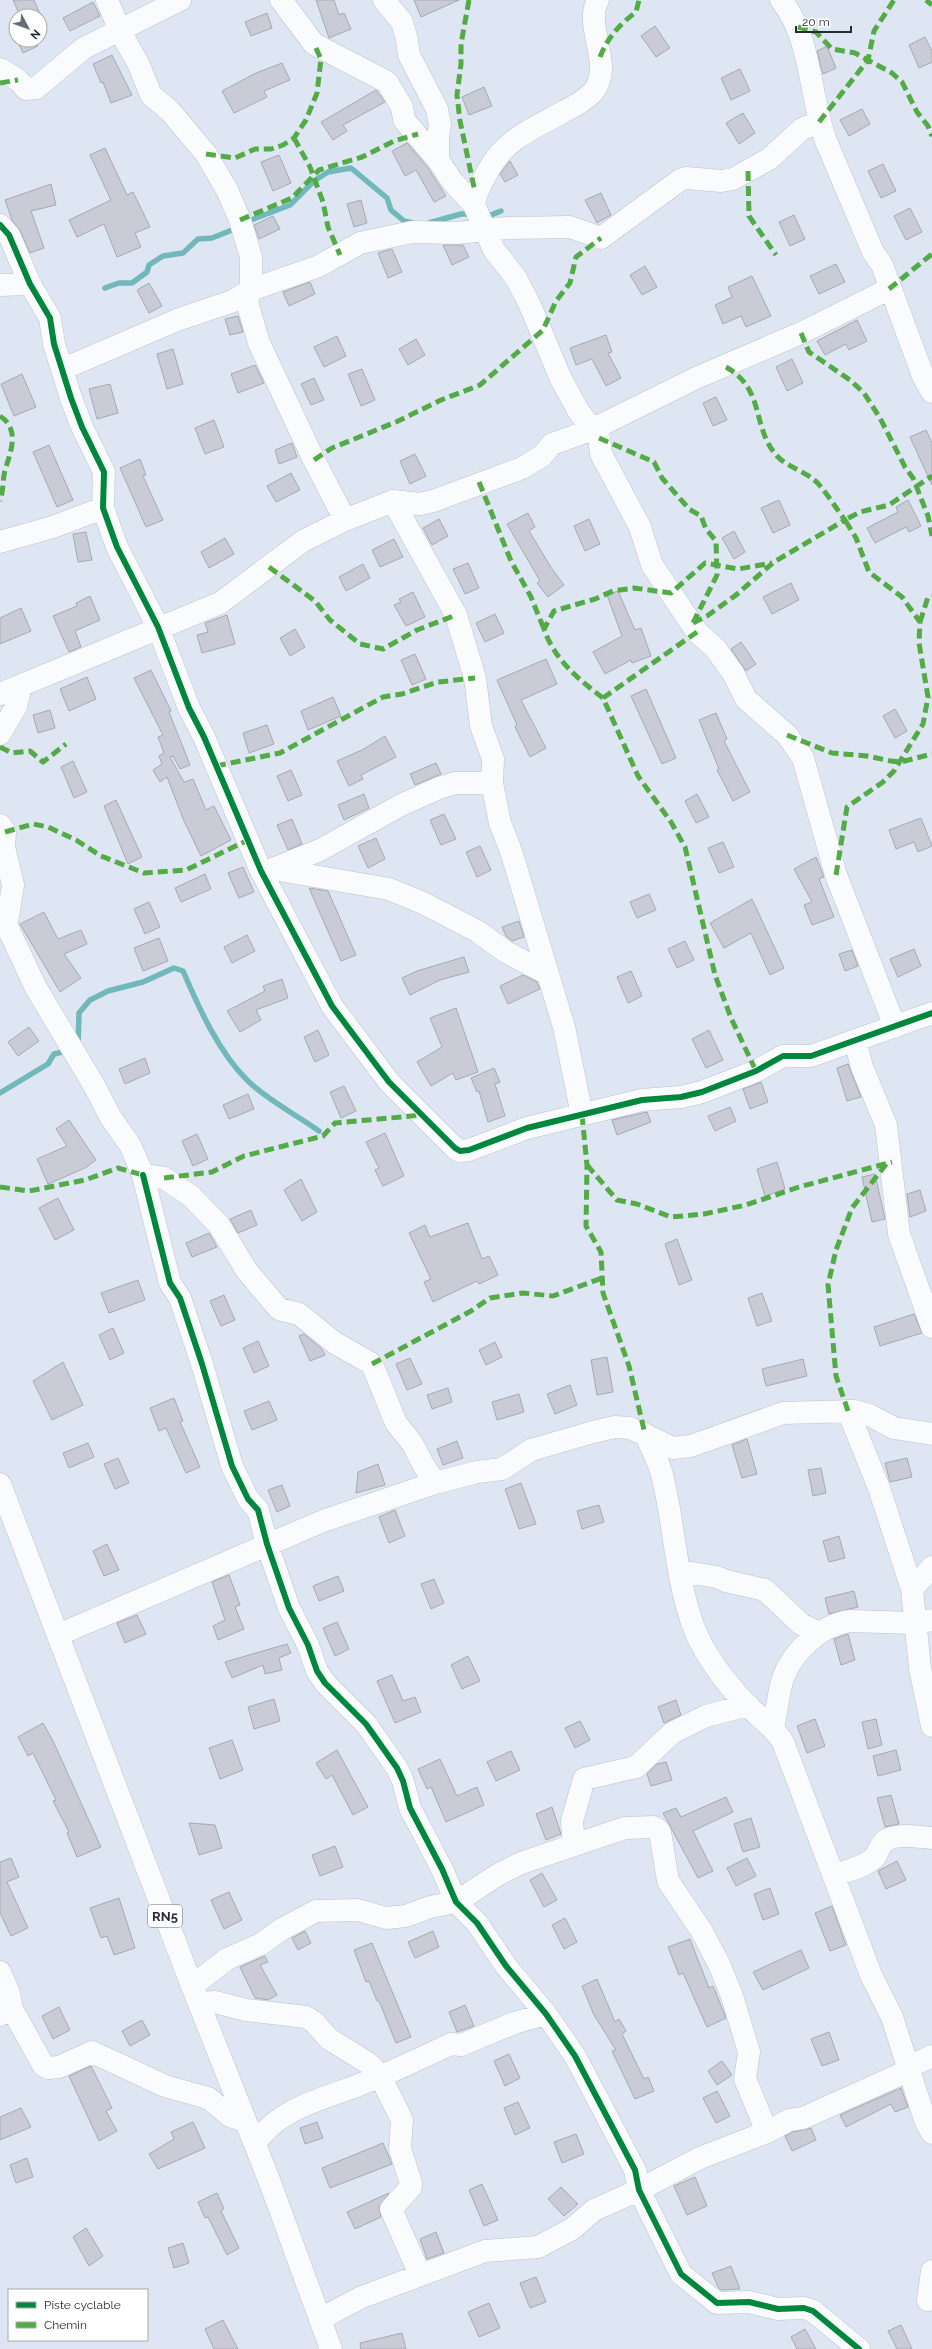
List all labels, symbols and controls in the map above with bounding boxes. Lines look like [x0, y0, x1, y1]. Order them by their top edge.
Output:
north arrow [8, 8, 48, 48]
scale bar [796, 8, 851, 34]
text: 20 m [802, 15, 830, 29]
text: N [28, 27, 43, 42]
road number: RN5 [148, 1905, 182, 1927]
legend [8, 2289, 148, 2341]
text: Piste cyclable [44, 2298, 121, 2312]
text: Chemin [44, 2318, 87, 2332]

